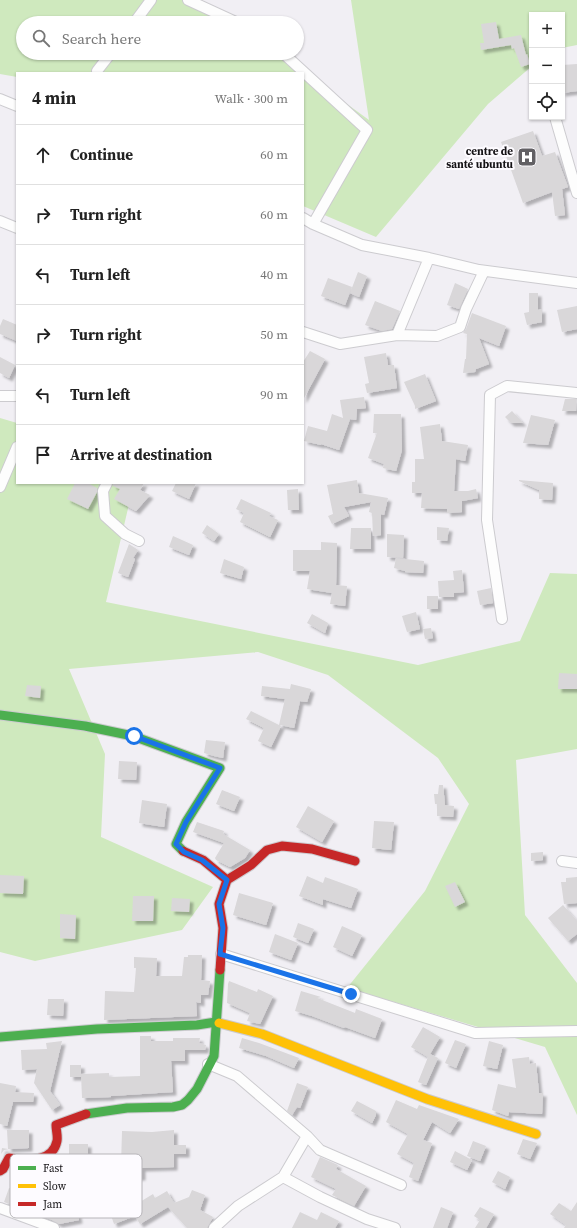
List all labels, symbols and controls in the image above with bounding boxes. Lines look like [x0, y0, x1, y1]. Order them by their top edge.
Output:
map controls [529, 12, 565, 120]
button: + [529, 12, 565, 48]
search box [16, 16, 304, 60]
icon: search [30, 27, 52, 49]
text: Search here [62, 28, 141, 49]
button: − [529, 48, 565, 84]
button: locate [529, 84, 565, 120]
text: 4 min [32, 86, 76, 110]
text: Walk · 300 m [215, 90, 288, 107]
icon: ahead [32, 144, 54, 166]
text: Continue [70, 144, 133, 165]
place label: centre de santé ubuntu [446, 144, 513, 172]
text: 60 m [260, 146, 288, 163]
hospital icon: centre de santé ubuntu [516, 146, 538, 168]
icon: right [32, 204, 54, 226]
text: Turn right [70, 204, 142, 225]
text: 60 m [260, 206, 288, 223]
icon: left [32, 264, 54, 286]
text: Turn left [70, 264, 130, 285]
text: 40 m [260, 266, 288, 283]
icon: right [32, 324, 54, 346]
text: Turn right [70, 324, 142, 345]
text: 50 m [260, 326, 288, 343]
icon: left [32, 384, 54, 406]
text: Turn left [70, 384, 130, 405]
text: 90 m [260, 386, 288, 403]
icon: arrive [32, 444, 54, 466]
text: Arrive at destination [70, 444, 212, 465]
route start [125, 727, 143, 745]
route end [342, 985, 360, 1003]
legend [10, 1154, 142, 1218]
text: Fast [43, 1161, 63, 1176]
text: Slow [43, 1179, 67, 1194]
text: Jam [42, 1197, 62, 1212]

